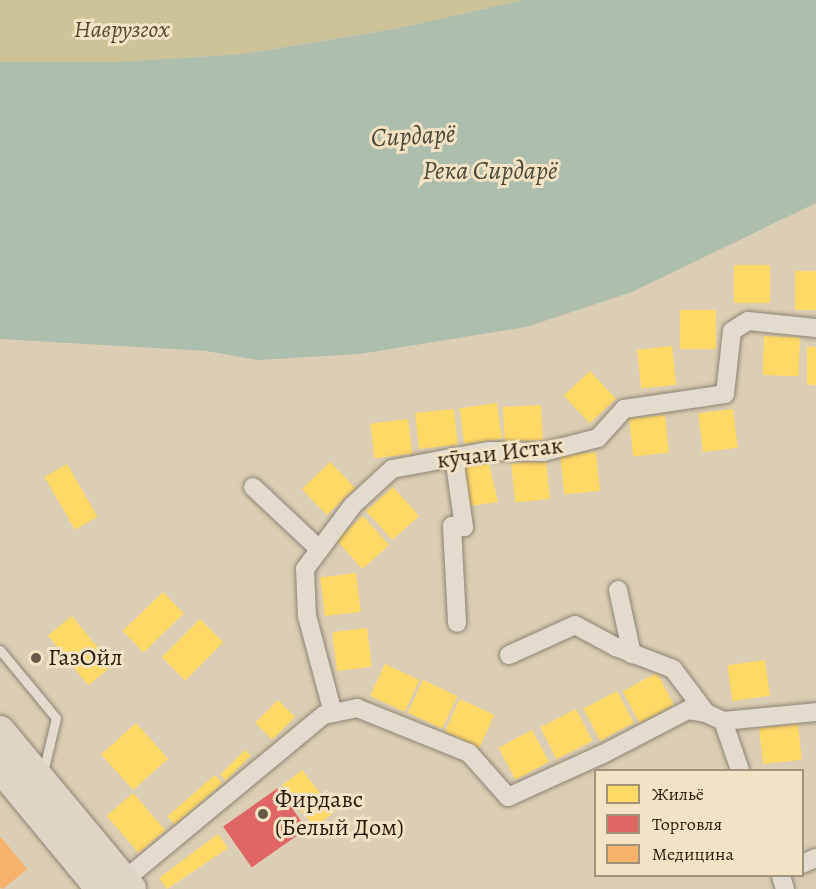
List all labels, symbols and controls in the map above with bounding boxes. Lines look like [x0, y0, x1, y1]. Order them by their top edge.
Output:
park label: Наврузгох [74, 16, 170, 44]
water label: Сирдарё [370, 118, 456, 154]
water label: Река Сирдарё [423, 155, 557, 187]
street label: кӯчаи Истак [435, 431, 565, 475]
place label: ГазОйл [48, 644, 122, 672]
marker: ГазОйл [29, 651, 43, 665]
legend [594, 769, 804, 877]
text: Жильё [652, 782, 704, 806]
place label: Фирдавс (Белый Дом) [275, 786, 404, 842]
marker: Фирдавс (Белый Дом) [256, 807, 270, 821]
text: Торговля [652, 812, 722, 836]
text: Медицина [652, 842, 734, 866]

